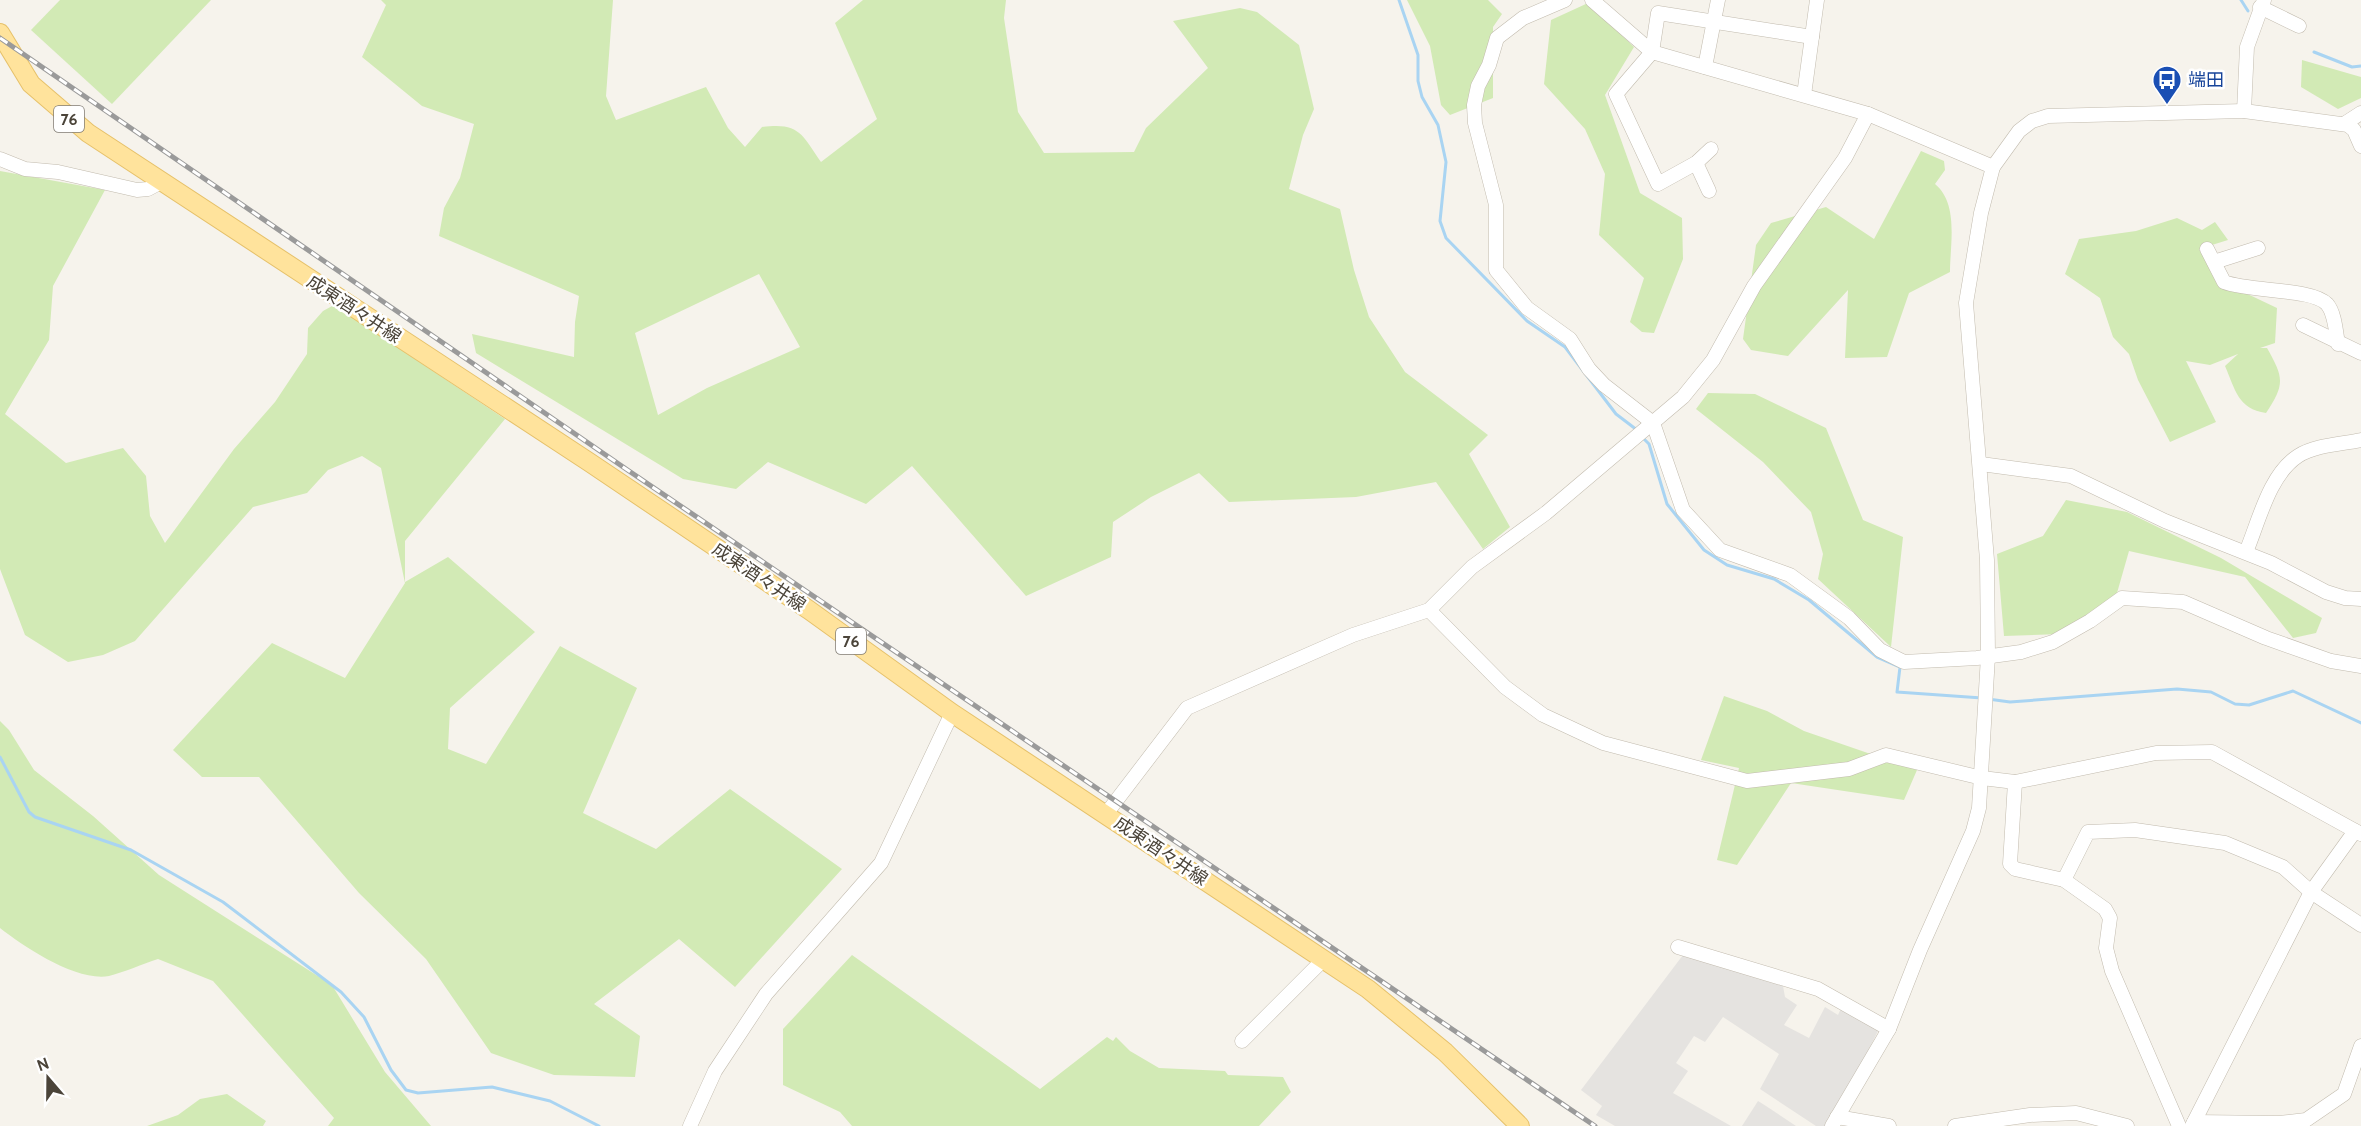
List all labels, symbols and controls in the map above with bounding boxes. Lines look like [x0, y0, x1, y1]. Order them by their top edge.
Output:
bus stop icon: 端田 [2151, 64, 2183, 106]
place label: 端田 [2188, 69, 2224, 91]
road number: 76 [54, 106, 84, 132]
street label: 成東酒々井線 [303, 270, 405, 348]
street label: 成東酒々井線 [708, 538, 810, 616]
road number: 76 [836, 628, 866, 654]
street label: 成東酒々井線 [1110, 812, 1212, 890]
north arrow [18, 1048, 78, 1108]
text: N [34, 1054, 52, 1075]

